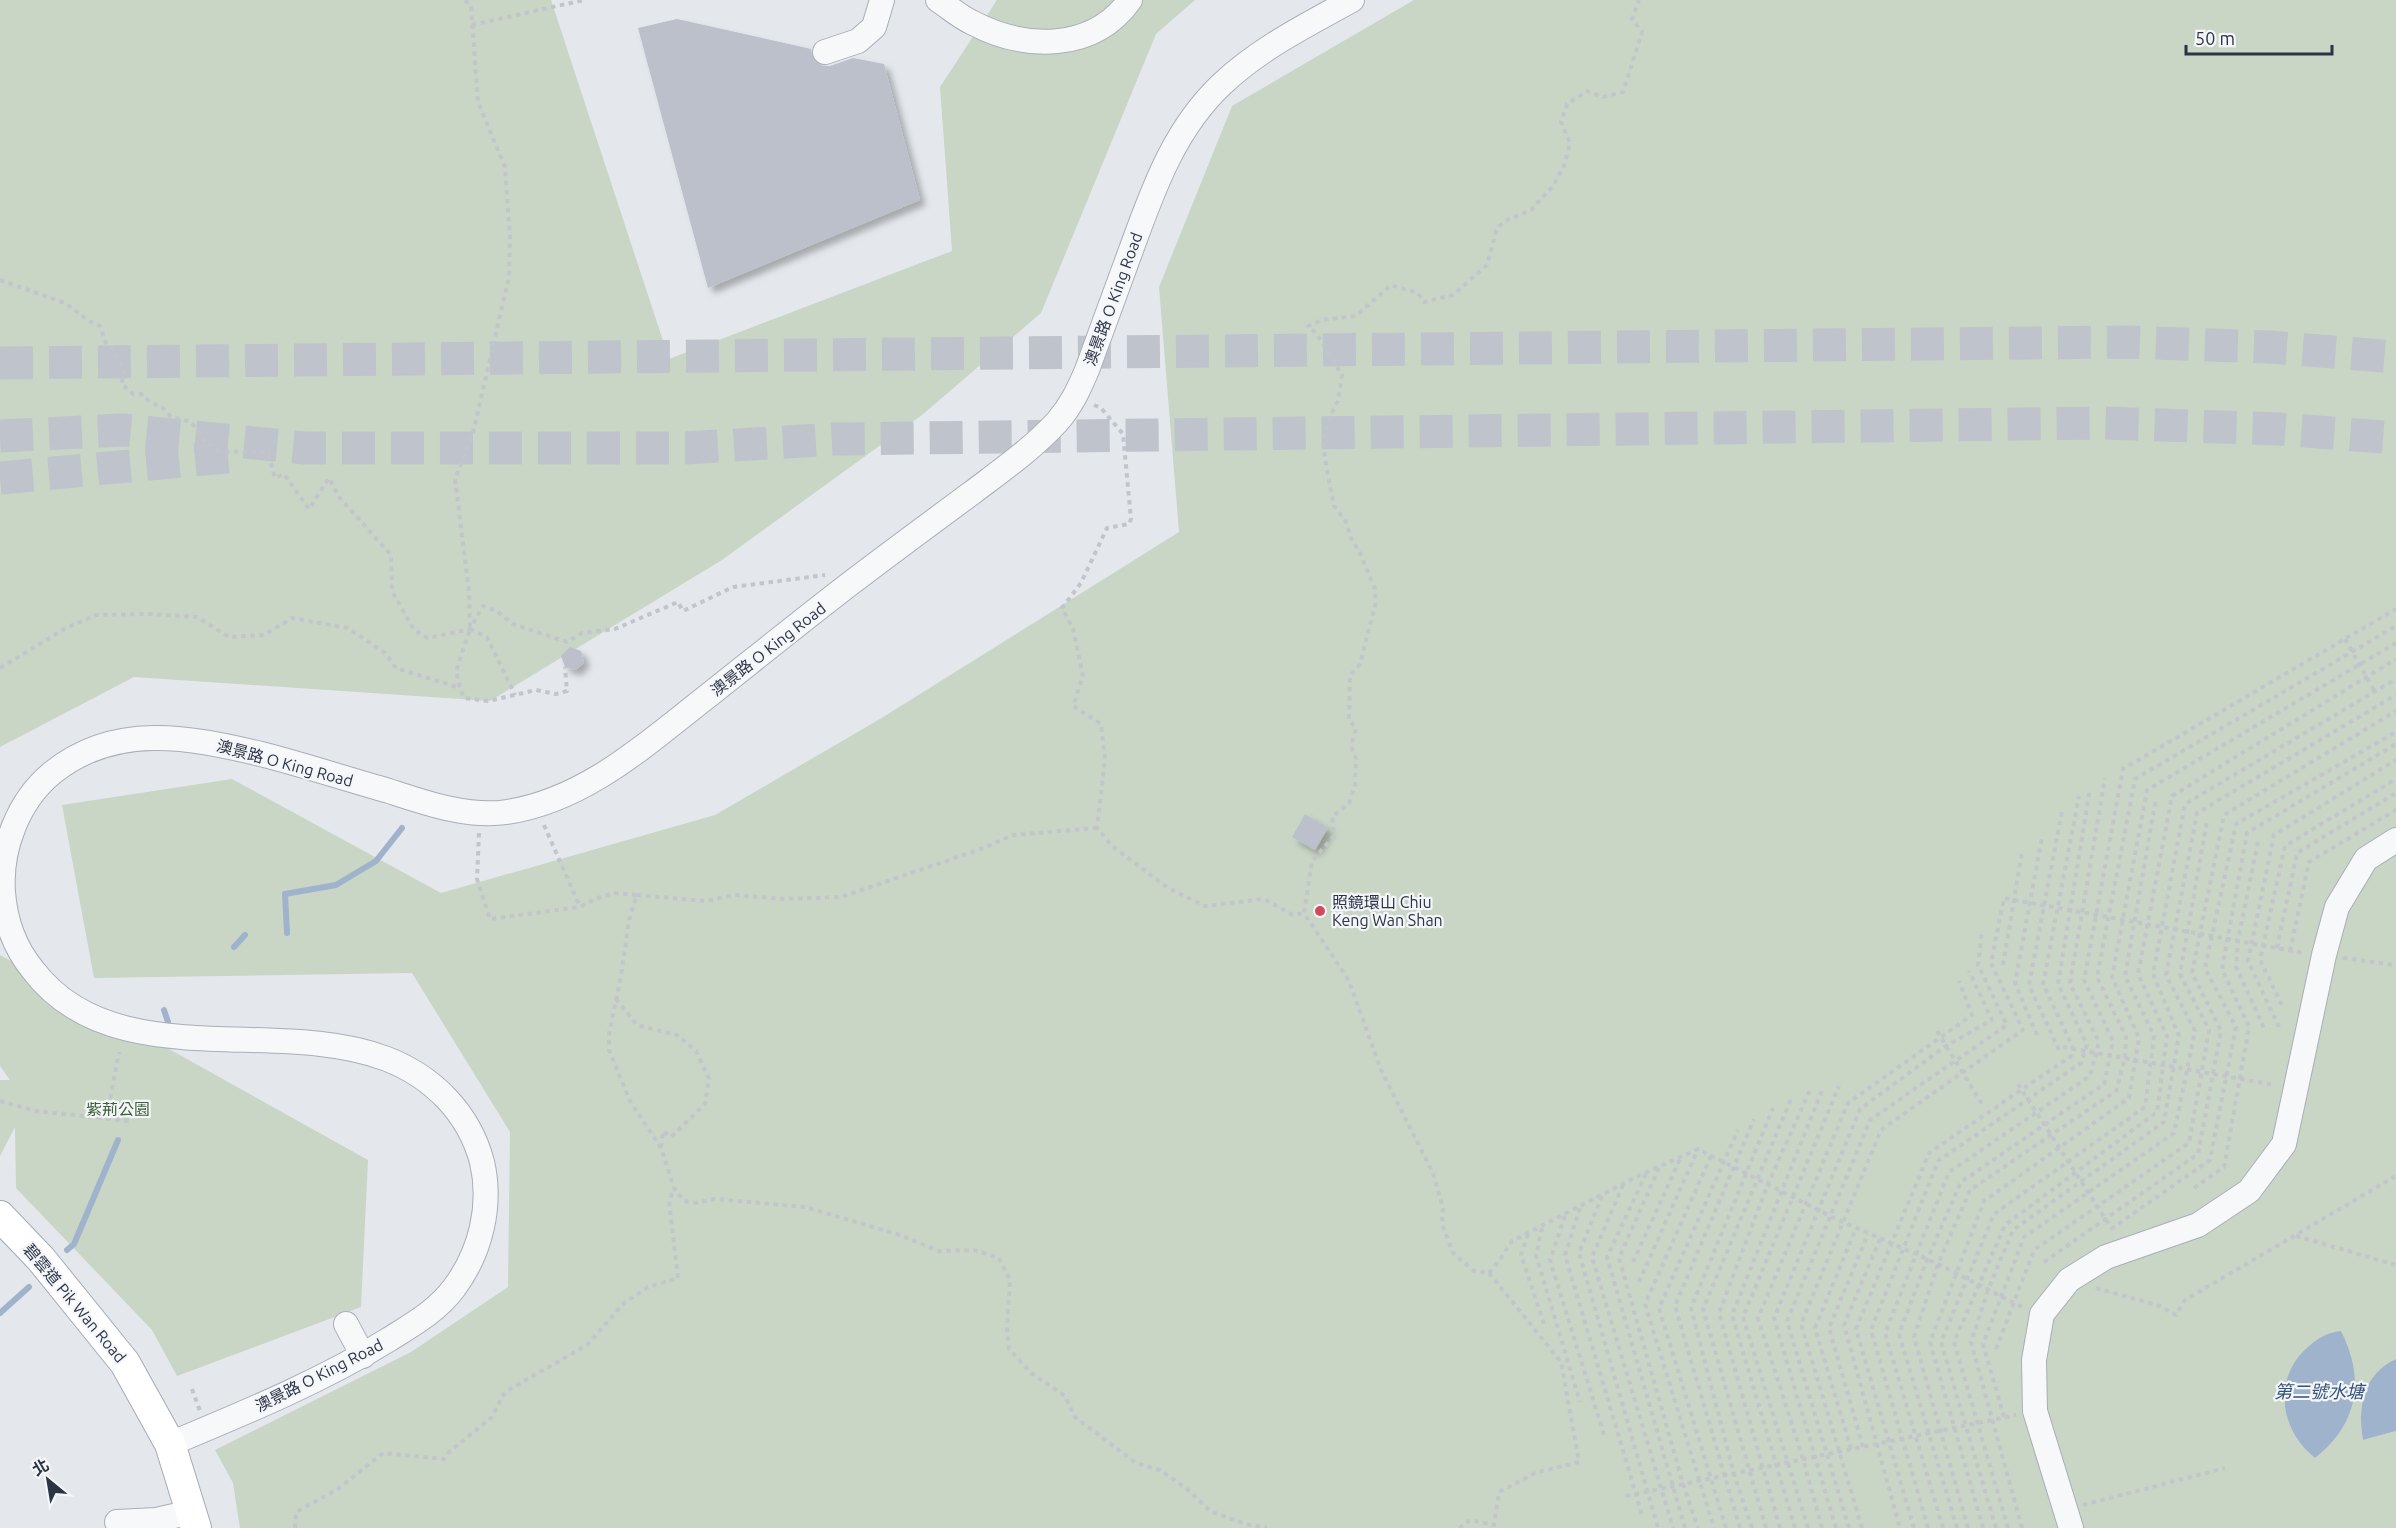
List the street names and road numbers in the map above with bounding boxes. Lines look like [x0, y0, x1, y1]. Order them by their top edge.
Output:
street label: 澳景路 O King Road [1081, 230, 1145, 368]
street label: 澳景路 O King Road [707, 599, 829, 699]
street label: 澳景路 O King Road [215, 736, 355, 790]
street label: 碧雲道 Pik Wan Road [20, 1240, 130, 1366]
street label: 澳景路 O King Road [252, 1335, 386, 1415]

